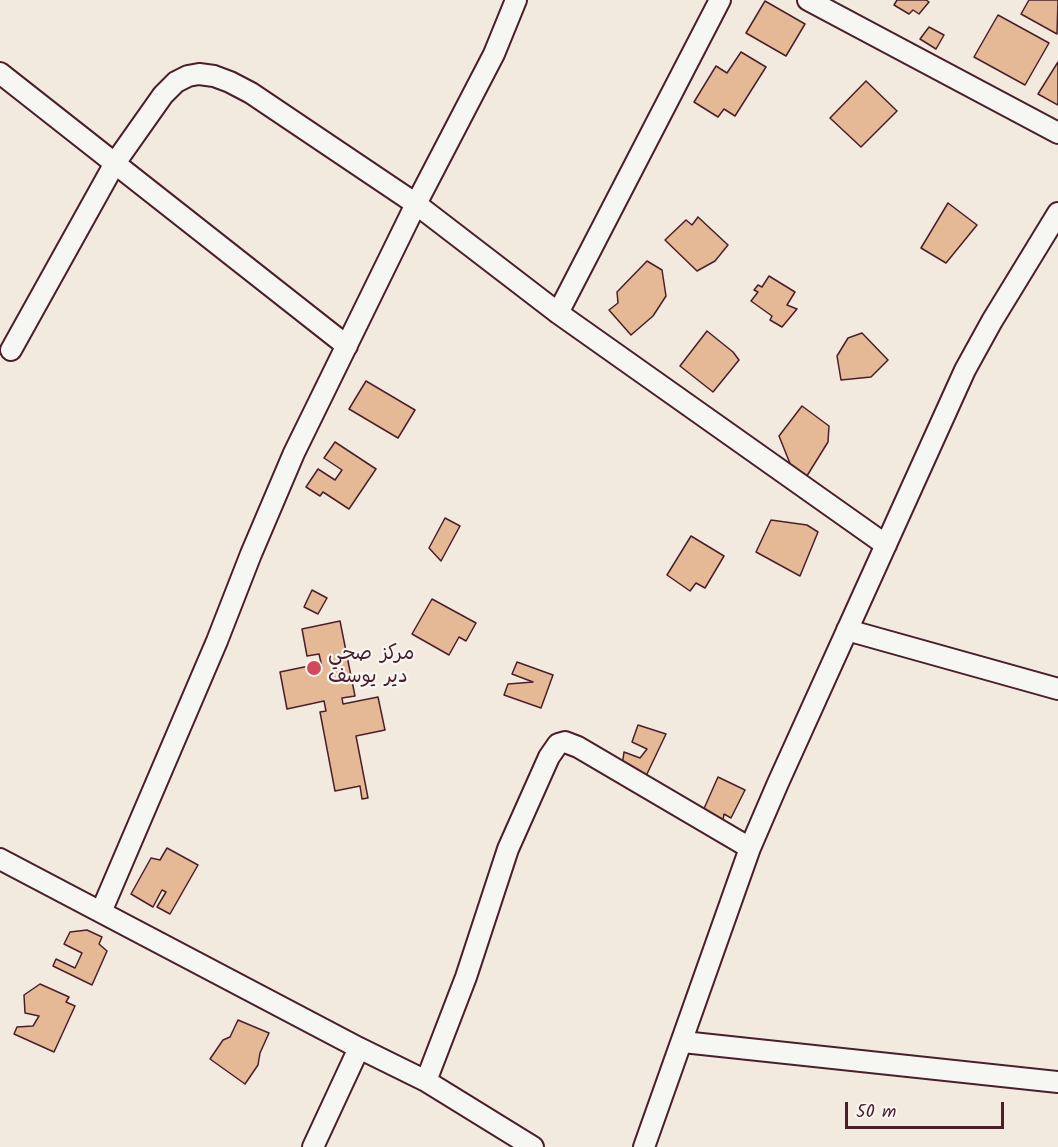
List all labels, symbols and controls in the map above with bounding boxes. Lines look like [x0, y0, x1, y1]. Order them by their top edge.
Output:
place label: مركز صحي دير يوسف [328, 644, 414, 691]
marker: مركز صحي دير يوسف [305, 659, 323, 677]
scale bar [848, 1090, 1007, 1128]
text: 50 m [856, 1098, 896, 1127]

